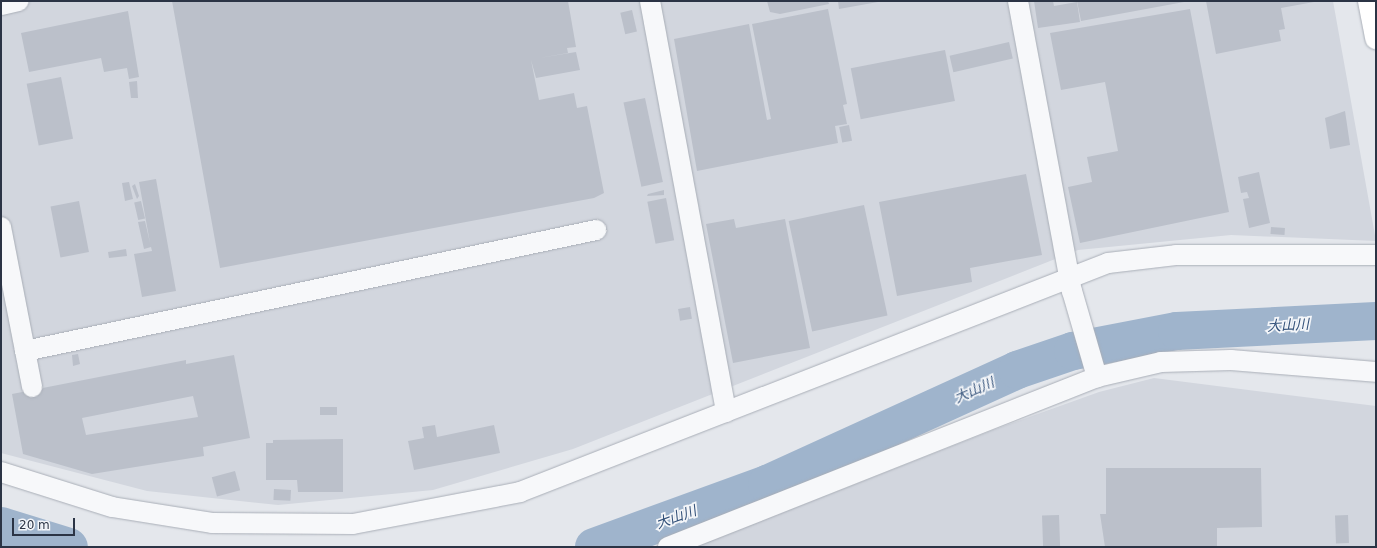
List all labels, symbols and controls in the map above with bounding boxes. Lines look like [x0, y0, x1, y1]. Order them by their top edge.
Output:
water label: 大山川 [1267, 316, 1309, 334]
water label: 大山川 [951, 374, 997, 406]
water label: 大山川 [653, 502, 699, 532]
scale bar [14, 510, 77, 536]
text: 20 m [19, 518, 50, 532]

